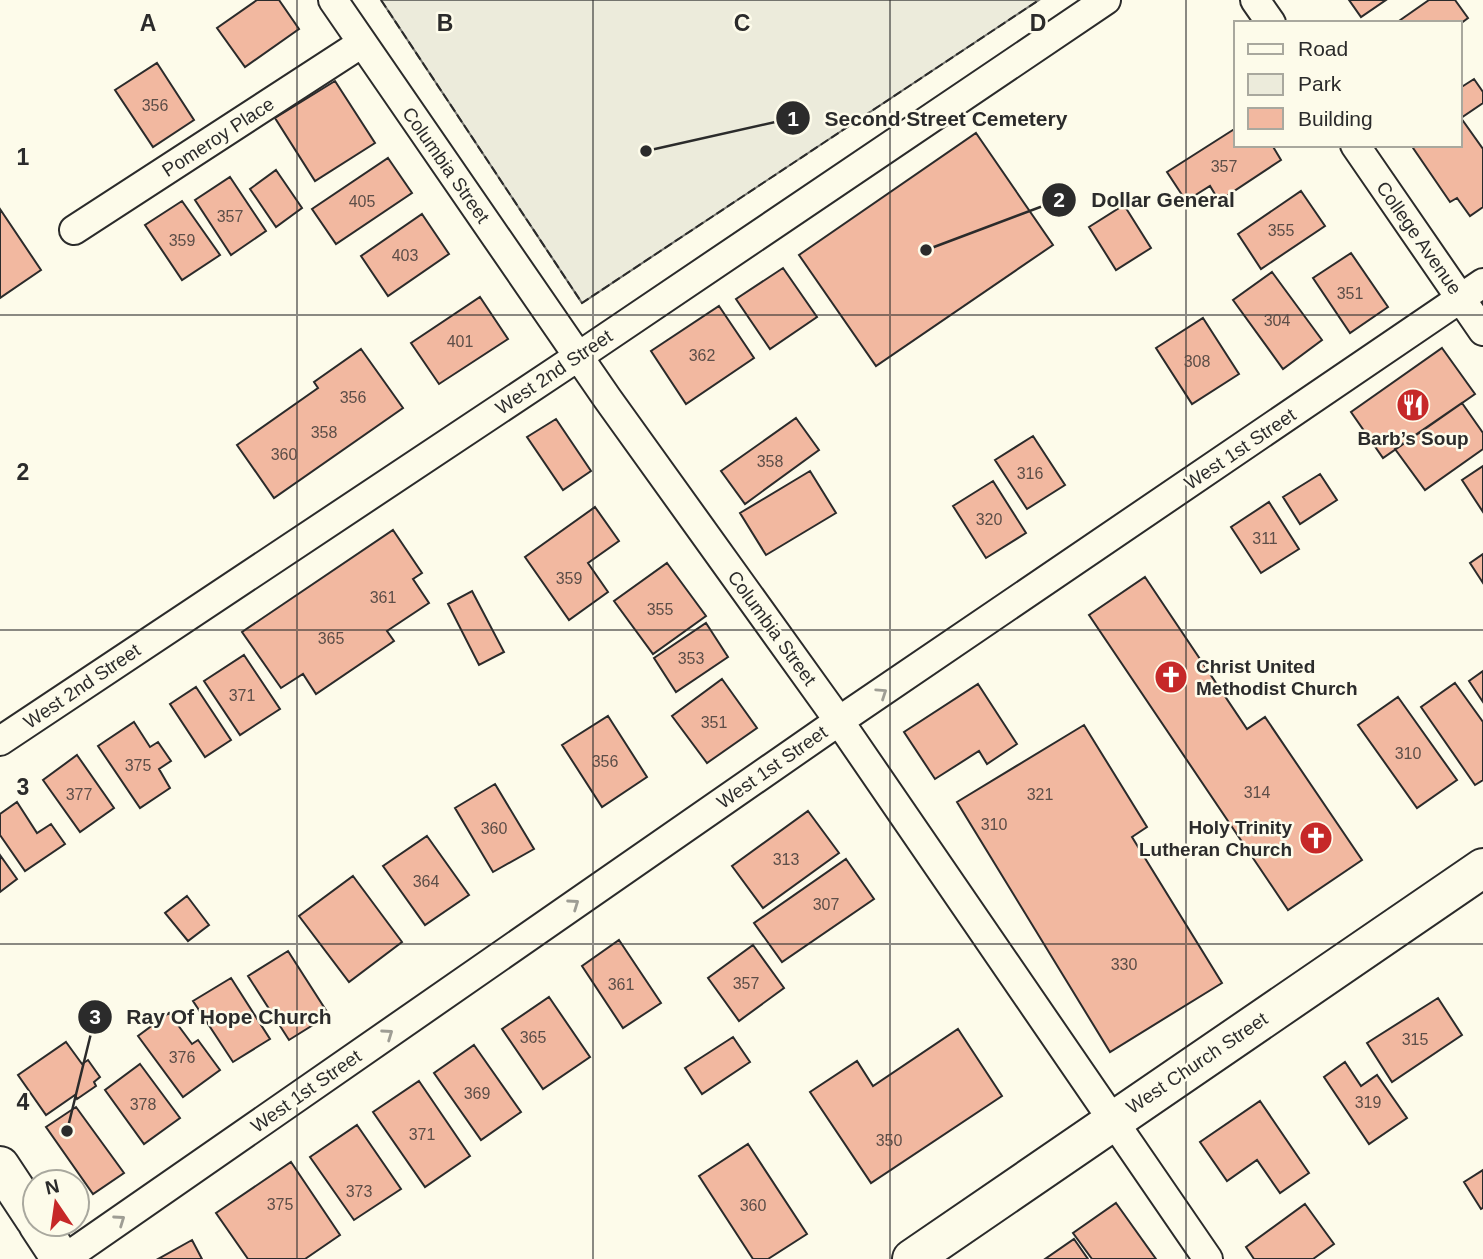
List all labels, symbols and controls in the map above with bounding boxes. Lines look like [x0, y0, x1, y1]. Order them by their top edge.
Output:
text: A [140, 10, 156, 36]
text: B [437, 10, 453, 36]
text: C [734, 10, 750, 36]
text: D [1030, 10, 1046, 36]
legend [1234, 21, 1462, 147]
text: Road [1298, 37, 1348, 60]
text: Park [1298, 72, 1342, 95]
street label: Pomeroy Place [158, 93, 278, 181]
house number: 356 [142, 97, 168, 114]
callout: Second Street Cemetery [775, 97, 1081, 139]
street label: Columbia Street [398, 103, 494, 227]
text: 1 [787, 107, 799, 130]
text: Second Street Cemetery [825, 107, 1068, 130]
text: Building [1298, 107, 1373, 130]
text: 1 [17, 144, 30, 170]
house number: 357 [1211, 158, 1237, 175]
street label: College Avenue [1372, 178, 1466, 298]
callout: Dollar General [1042, 179, 1249, 221]
text: 2 [1053, 188, 1065, 211]
text: Dollar General [1091, 188, 1235, 211]
house number: 405 [349, 193, 375, 210]
house number: 357 [217, 208, 243, 225]
house number: 355 [1268, 222, 1294, 239]
house number: 359 [169, 232, 195, 249]
house number: 403 [392, 247, 418, 264]
house number: 351 [1337, 285, 1363, 302]
house number: 304 [1264, 312, 1290, 329]
street label: West 2nd Street [492, 325, 617, 419]
house number: 401 [447, 333, 473, 350]
house number: 362 [689, 347, 715, 364]
house number: 308 [1184, 353, 1210, 370]
restaurant icon: Barb’s Soup [1394, 386, 1432, 424]
house number: 356 [340, 389, 366, 406]
street label: West 1st Street [1180, 404, 1300, 494]
house number: 358 [311, 424, 337, 441]
place label: Barb’s Soup [1357, 428, 1469, 449]
house number: 360 [271, 446, 297, 463]
house number: 358 [757, 453, 783, 470]
text: 2 [17, 459, 29, 485]
house number: 316 [1017, 465, 1043, 482]
house number: 320 [976, 511, 1002, 528]
house number: 311 [1252, 530, 1278, 547]
street label: Columbia Street [723, 567, 821, 690]
house number: 359 [556, 570, 582, 587]
house number: 361 [370, 589, 396, 606]
house number: 355 [647, 601, 673, 618]
house number: 365 [318, 630, 344, 647]
street label: West 2nd Street [20, 639, 145, 733]
house number: 353 [678, 650, 704, 667]
place label: Christ United Methodist Church [1196, 656, 1358, 699]
church icon: Christ United Methodist Church [1152, 658, 1190, 696]
house number: 371 [229, 687, 255, 704]
one-way arrow [874, 689, 887, 701]
house number: 351 [701, 714, 727, 731]
street label: West 1st Street [713, 721, 832, 813]
house number: 310 [1395, 745, 1421, 762]
house number: 356 [592, 753, 618, 770]
house number: 375 [125, 757, 151, 774]
text: 3 [17, 774, 29, 800]
house number: 314 [1244, 784, 1270, 801]
house number: 377 [66, 786, 92, 803]
house number: 321 [1027, 786, 1053, 803]
house number: 310 [981, 816, 1007, 833]
place label: Holy Trinity Lutheran Church [1139, 817, 1292, 860]
church icon: Holy Trinity Lutheran Church [1297, 819, 1335, 857]
house number: 360 [481, 820, 507, 837]
house number: 313 [773, 851, 799, 868]
house number: 364 [413, 873, 439, 890]
house number: 307 [813, 896, 839, 913]
one-way arrow [566, 900, 579, 912]
house number: 330 [1111, 956, 1137, 973]
house number: 357 [733, 975, 759, 992]
house number: 361 [608, 976, 634, 993]
callout: Ray Of Hope Church [77, 996, 346, 1038]
text: 3 [89, 1005, 101, 1028]
text: Ray Of Hope Church [126, 1005, 332, 1028]
street label: West Church Street [1123, 1008, 1272, 1118]
house number: 365 [520, 1029, 546, 1046]
one-way arrow [380, 1030, 393, 1042]
house number: 315 [1402, 1031, 1428, 1048]
street label: West 1st Street [247, 1045, 366, 1137]
house number: 376 [169, 1049, 195, 1066]
house number: 369 [464, 1085, 490, 1102]
text: 4 [17, 1089, 30, 1115]
house number: 319 [1355, 1094, 1381, 1111]
house number: 378 [130, 1096, 156, 1113]
house number: 371 [409, 1126, 435, 1143]
house number: 350 [876, 1132, 902, 1149]
north arrow [21, 1168, 91, 1238]
text: N [43, 1175, 61, 1199]
house number: 373 [346, 1183, 372, 1200]
house number: 375 [267, 1196, 293, 1213]
house number: 360 [740, 1197, 766, 1214]
one-way arrow [112, 1216, 125, 1228]

